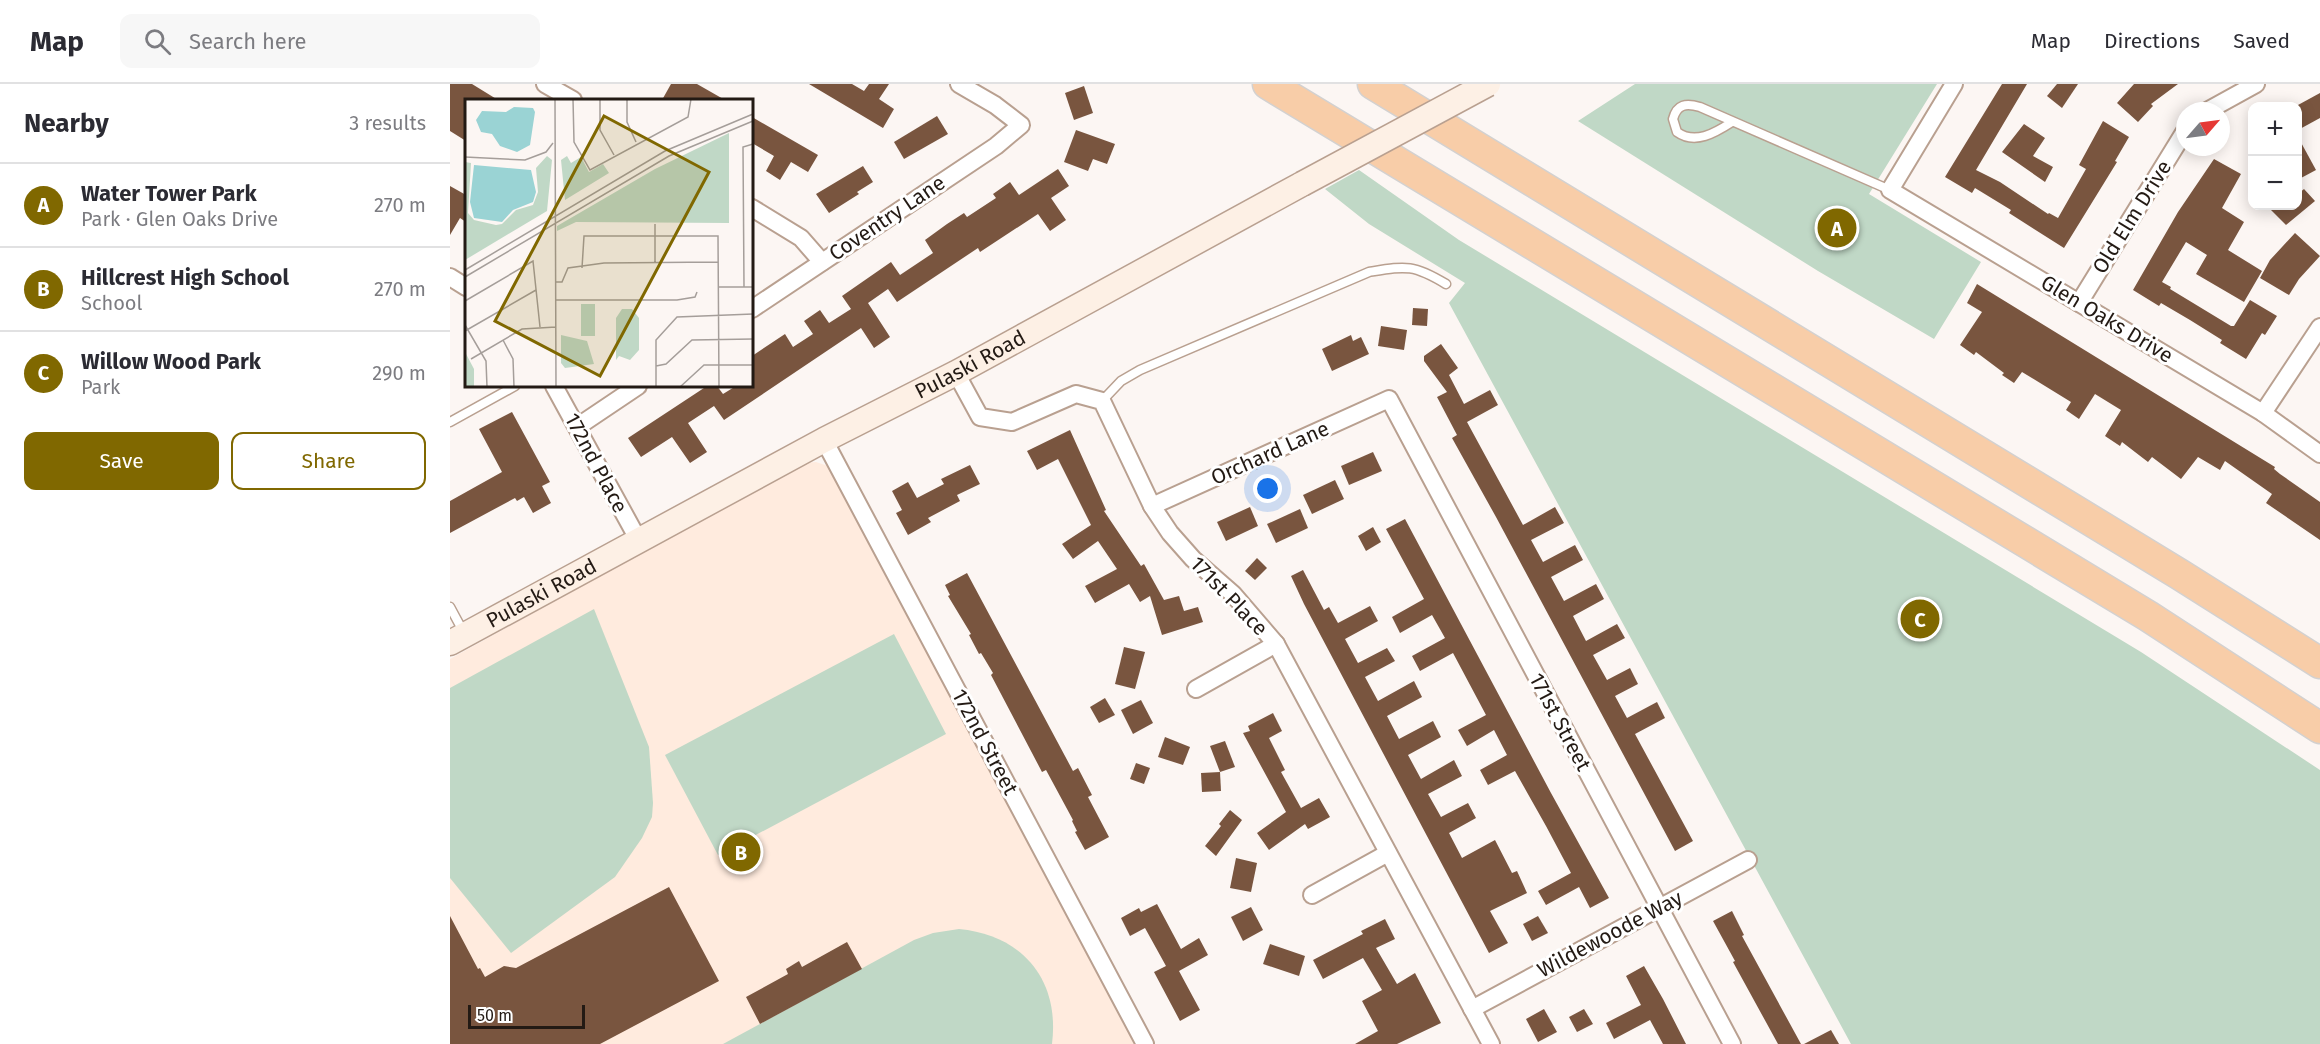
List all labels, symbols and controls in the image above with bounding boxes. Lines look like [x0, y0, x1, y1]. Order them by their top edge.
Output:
search box [120, 14, 540, 68]
text: Map [30, 25, 84, 58]
icon: search [141, 25, 174, 58]
text: Search here [189, 28, 307, 55]
text: Map [2031, 28, 2071, 54]
text: Directions [2104, 28, 2200, 54]
text: Saved [2233, 28, 2290, 54]
inset map [465, 99, 753, 387]
north arrow [2176, 102, 2230, 156]
map controls [2248, 102, 2302, 210]
button: + [2248, 102, 2302, 156]
text: Nearby [24, 108, 109, 139]
text: 3 results [349, 111, 426, 135]
street label: Old Elm Drive [2087, 156, 2177, 278]
button: − [2248, 156, 2302, 210]
street label: Coventry Lane [824, 170, 950, 266]
text: Water Tower Park [81, 180, 257, 207]
text: A [38, 193, 49, 217]
text: 270 m [374, 193, 426, 217]
pin: A [1818, 206, 1856, 250]
text: Park · Glen Oaks Drive [81, 207, 278, 231]
text: Hillcrest High School [81, 264, 289, 291]
street label: Glen Oaks Drive [2036, 269, 2178, 369]
text: B [37, 277, 50, 301]
text: 270 m [374, 277, 426, 301]
text: School [81, 291, 142, 315]
street label: Pulaski Road [911, 325, 1030, 405]
text: Willow Wood Park [81, 348, 261, 375]
text: C [38, 361, 49, 385]
text: 290 m [372, 361, 426, 385]
text: Park [81, 375, 120, 399]
street label: 172nd Place [559, 409, 633, 517]
street label: Orchard Lane [1207, 415, 1333, 491]
button: Save [24, 432, 219, 490]
button: Share [231, 432, 426, 490]
your location [1253, 474, 1282, 503]
street label: 171st Place [1185, 551, 1273, 641]
street label: Pulaski Road [482, 553, 601, 634]
pin: C [1900, 596, 1940, 642]
street label: 171st Street [1523, 669, 1597, 776]
street label: 172nd Street [946, 685, 1024, 800]
pin: B [722, 830, 760, 874]
street label: Wildewoode Way [1533, 885, 1688, 983]
scale bar [468, 1002, 585, 1030]
text: 50 m [477, 1006, 512, 1025]

